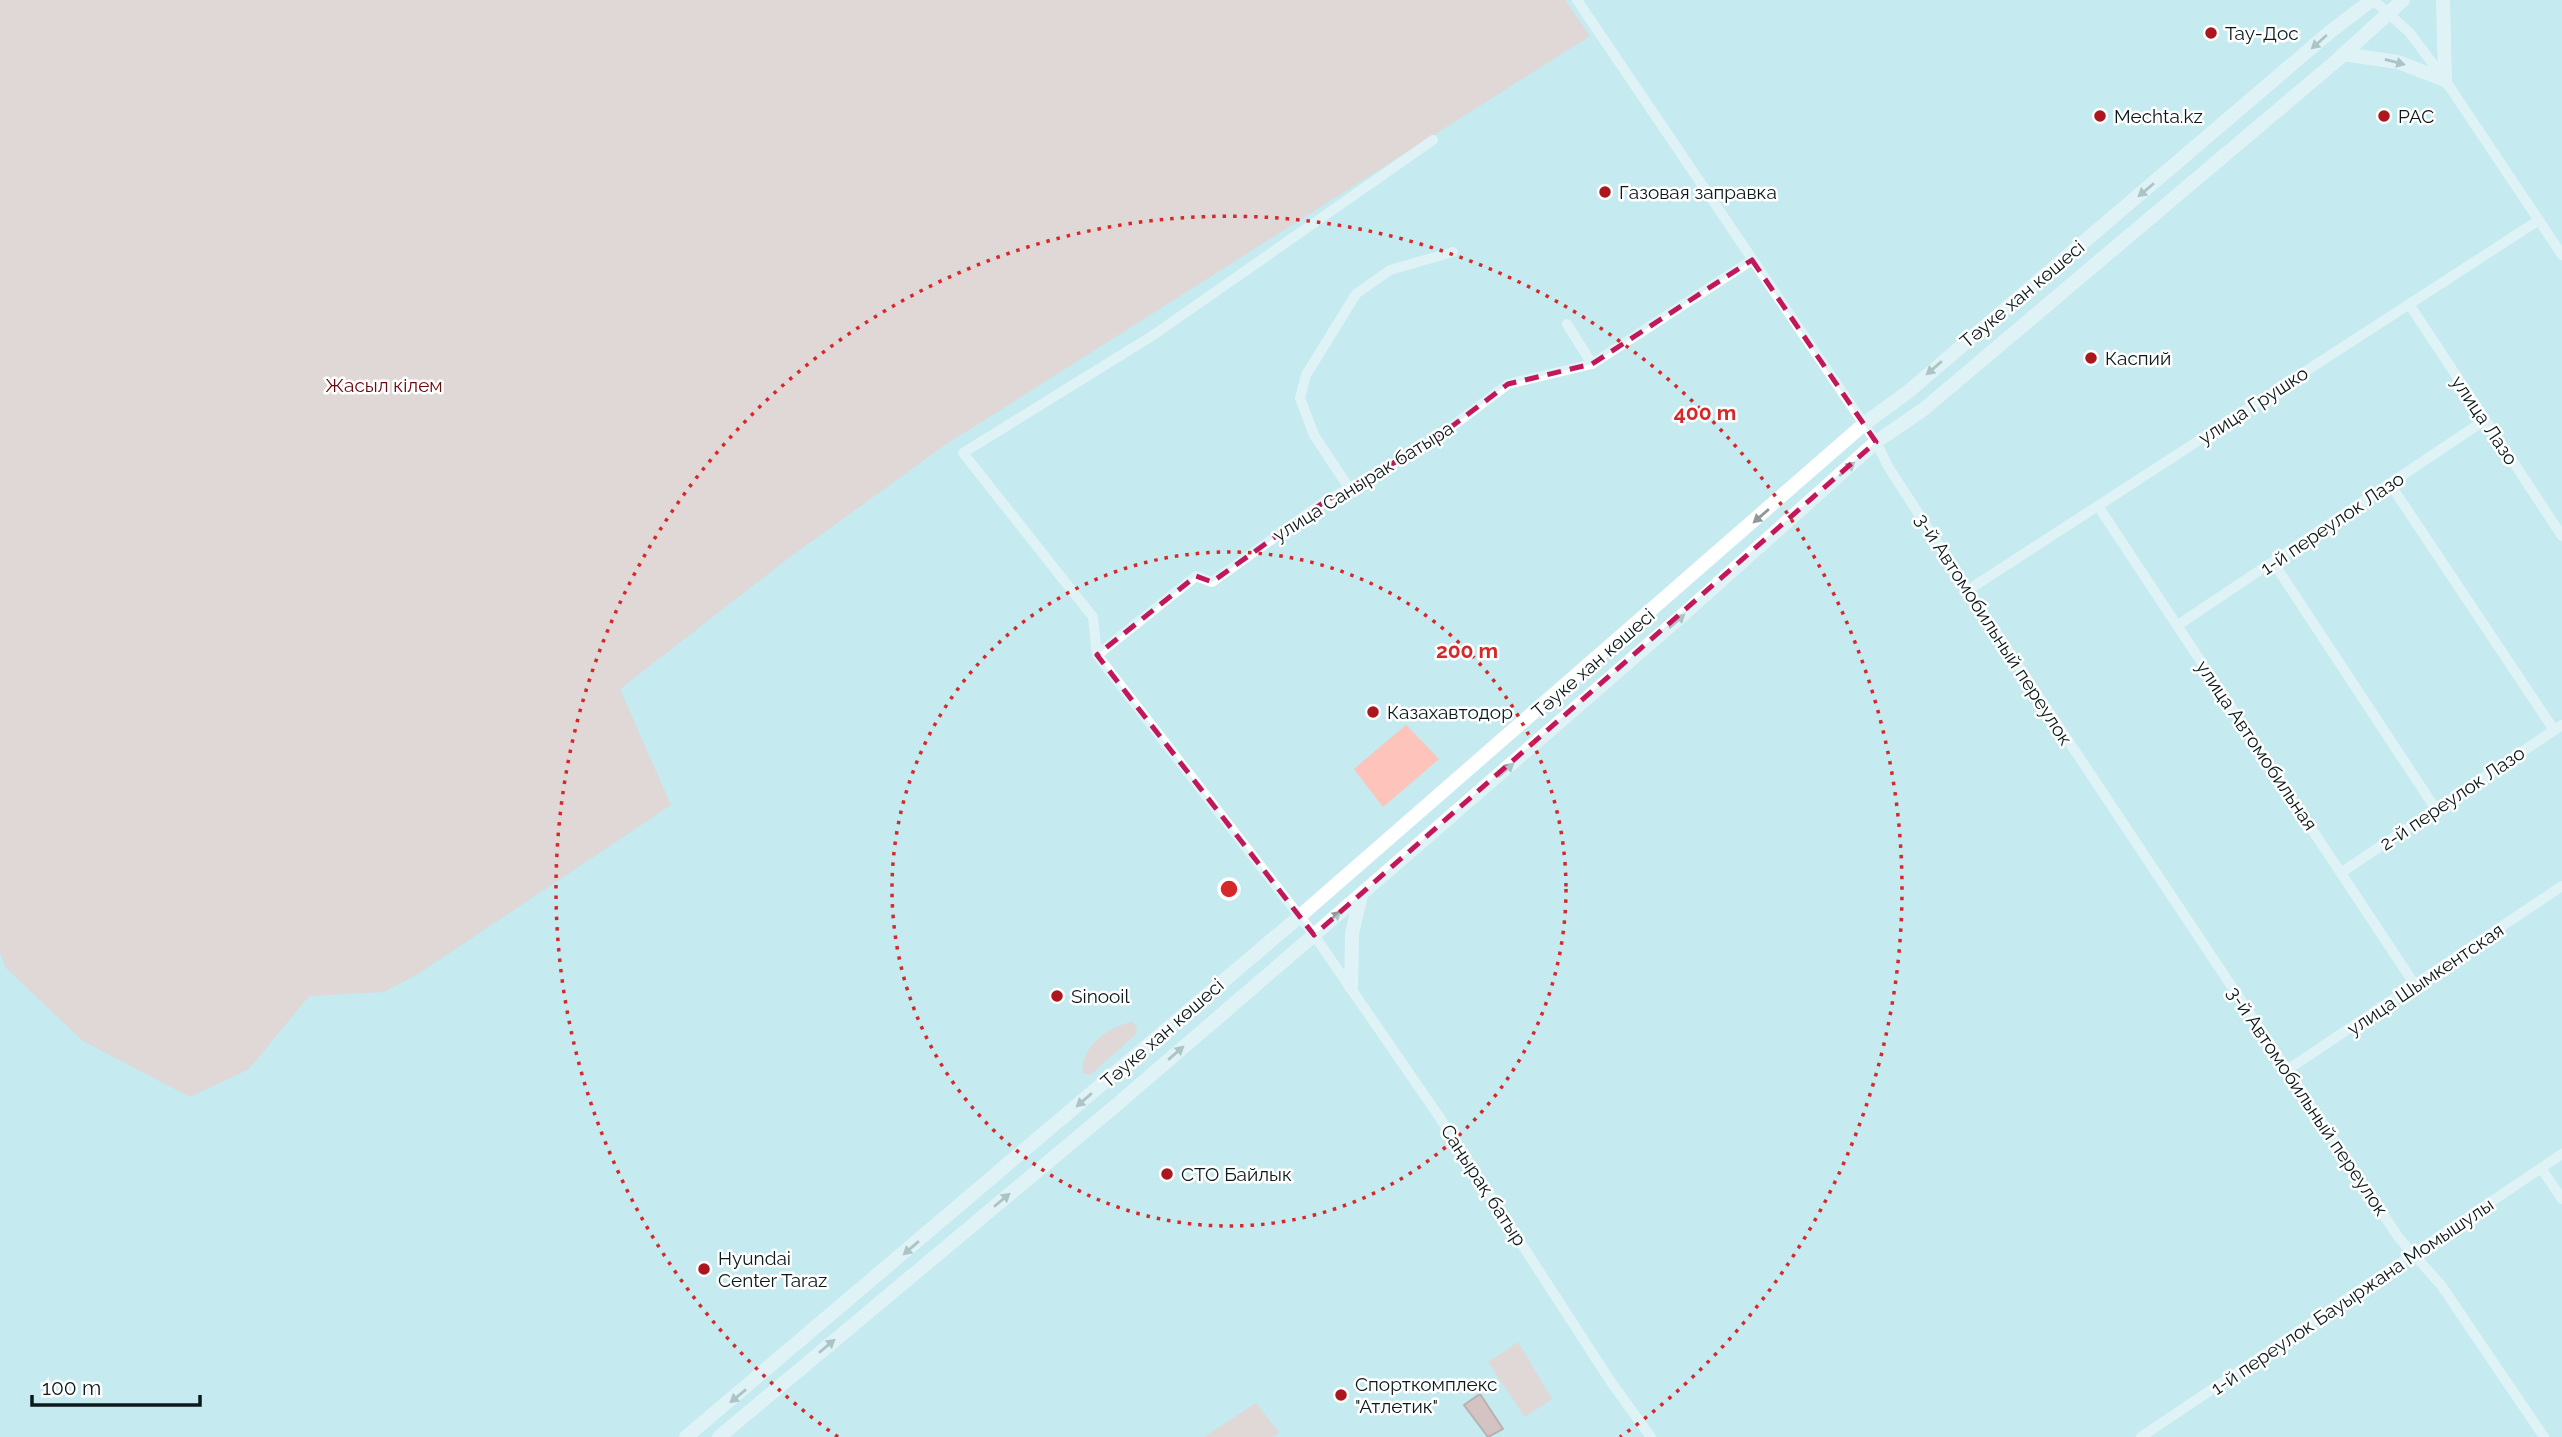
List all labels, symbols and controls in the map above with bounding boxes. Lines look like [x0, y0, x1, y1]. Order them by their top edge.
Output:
place label: Тау-Дос [2225, 22, 2299, 44]
marker: Тау-Дос [2203, 25, 2219, 41]
one-way arrow [2310, 34, 2328, 50]
one-way arrow [2385, 58, 2406, 68]
place label: Mechta.kz [2114, 105, 2203, 127]
place label: РАС [2398, 105, 2434, 127]
marker: Mechta.kz [2092, 108, 2108, 124]
marker: РАС [2376, 108, 2392, 124]
place label: Газовая заправка [1619, 181, 1777, 203]
one-way arrow [2137, 182, 2154, 197]
marker: Газовая заправка [1597, 184, 1613, 200]
street label: Тәуке хан көшесі [1955, 236, 2089, 352]
place label: Каспий [2105, 347, 2171, 369]
marker: Каспий [2083, 350, 2099, 366]
one-way arrow [1926, 360, 1943, 375]
street label: улица Грушко [2194, 361, 2312, 449]
street label: улица Лазо [2447, 371, 2523, 469]
park label: Жасыл кілем [325, 374, 443, 396]
text: 400 m [1674, 400, 1736, 425]
street label: улица Санырак батыра [1269, 416, 1457, 546]
one-way arrow [1838, 461, 1855, 477]
street label: 1-й переулок Лазо [2256, 467, 2408, 579]
one-way arrow [1753, 507, 1770, 523]
street label: 3-й Автомобильный переулок [1911, 509, 2077, 749]
street label: Тәуке хан көшесі [1527, 604, 1659, 722]
one-way arrow [1668, 613, 1685, 629]
text: 200 m [1436, 638, 1498, 663]
street label: улица Автомобильная [2192, 656, 2322, 834]
place label: Казахавтодор [1387, 701, 1513, 723]
marker: Казахавтодор [1365, 704, 1381, 720]
street label: 2-й переулок Лазо [2375, 741, 2529, 855]
one-way arrow [1497, 763, 1514, 778]
centre of rings [1217, 877, 1241, 901]
one-way arrow [1325, 911, 1342, 926]
street label: улица Шымкентская [2343, 918, 2507, 1040]
street label: Тәуке хан көшесі [1096, 974, 1228, 1092]
street label: 3-й Автомобильный переулок [2223, 982, 2393, 1220]
place label: Sinooil [1071, 985, 1131, 1007]
marker: Sinooil [1049, 988, 1065, 1004]
one-way arrow [1167, 1046, 1184, 1061]
one-way arrow [1075, 1092, 1092, 1107]
street label: Саңырақ батыр [1437, 1120, 1531, 1250]
place label: СТО Байлык [1181, 1163, 1292, 1185]
marker: СТО Байлык [1159, 1166, 1175, 1182]
one-way arrow [993, 1193, 1010, 1208]
street label: 1-й переулок Бауыржана Момышулы [2207, 1193, 2497, 1399]
one-way arrow [902, 1240, 919, 1255]
place label: Hyundai Center Taraz [718, 1247, 827, 1291]
marker: Hyundai Center Taraz [696, 1261, 712, 1277]
one-way arrow [818, 1338, 836, 1354]
scale bar [32, 1364, 200, 1408]
place label: Спорткомплекс "Атлетик" [1355, 1373, 1497, 1417]
text: 100 m [42, 1375, 101, 1400]
marker: Спорткомплекс "Атлетик" [1333, 1387, 1349, 1403]
one-way arrow [729, 1388, 747, 1403]

